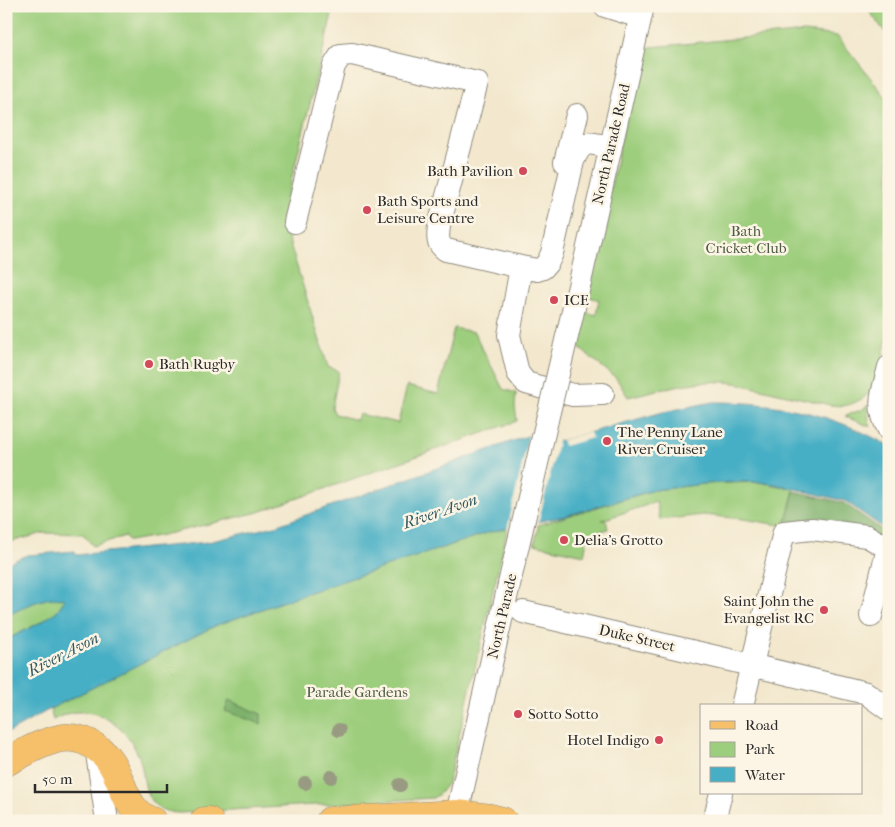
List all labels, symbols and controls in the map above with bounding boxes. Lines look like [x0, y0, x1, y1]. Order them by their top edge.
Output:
street label: North Parade Road [588, 81, 634, 206]
place label: Bath Pavilion [427, 162, 513, 180]
marker: Bath Pavilion [517, 165, 529, 177]
place label: Bath Sports and Leisure Centre [377, 192, 479, 227]
marker: Bath Sports and Leisure Centre [361, 204, 373, 216]
park label: Bath Cricket Club [705, 222, 787, 257]
place label: ICE [564, 291, 589, 309]
marker: ICE [548, 294, 560, 306]
place label: Bath Rugby [159, 355, 236, 373]
marker: Bath Rugby [143, 358, 155, 370]
place label: The Penny Lane River Cruiser [617, 423, 723, 458]
marker: The Penny Lane River Cruiser [601, 435, 613, 447]
water label: River Avon [399, 489, 480, 533]
place label: Delia's Grotto [574, 531, 663, 549]
marker: Delia's Grotto [558, 534, 570, 546]
street label: North Parade [483, 571, 521, 660]
place label: Saint John the Evangelist RC [723, 592, 815, 627]
marker: Saint John the Evangelist RC [818, 604, 830, 616]
street label: Duke Street [597, 620, 677, 656]
water label: River Avon [23, 628, 102, 680]
park label: Parade Gardens [306, 683, 408, 701]
legend [700, 704, 862, 794]
place label: Sotto Sotto [528, 705, 599, 723]
marker: Sotto Sotto [512, 708, 524, 720]
text: Road [745, 716, 779, 734]
place label: Hotel Indigo [567, 731, 649, 749]
marker: Hotel Indigo [653, 734, 665, 746]
text: Park [745, 740, 775, 758]
scale bar [35, 762, 168, 794]
text: Water [744, 766, 785, 784]
text: 50 m [42, 770, 73, 788]

